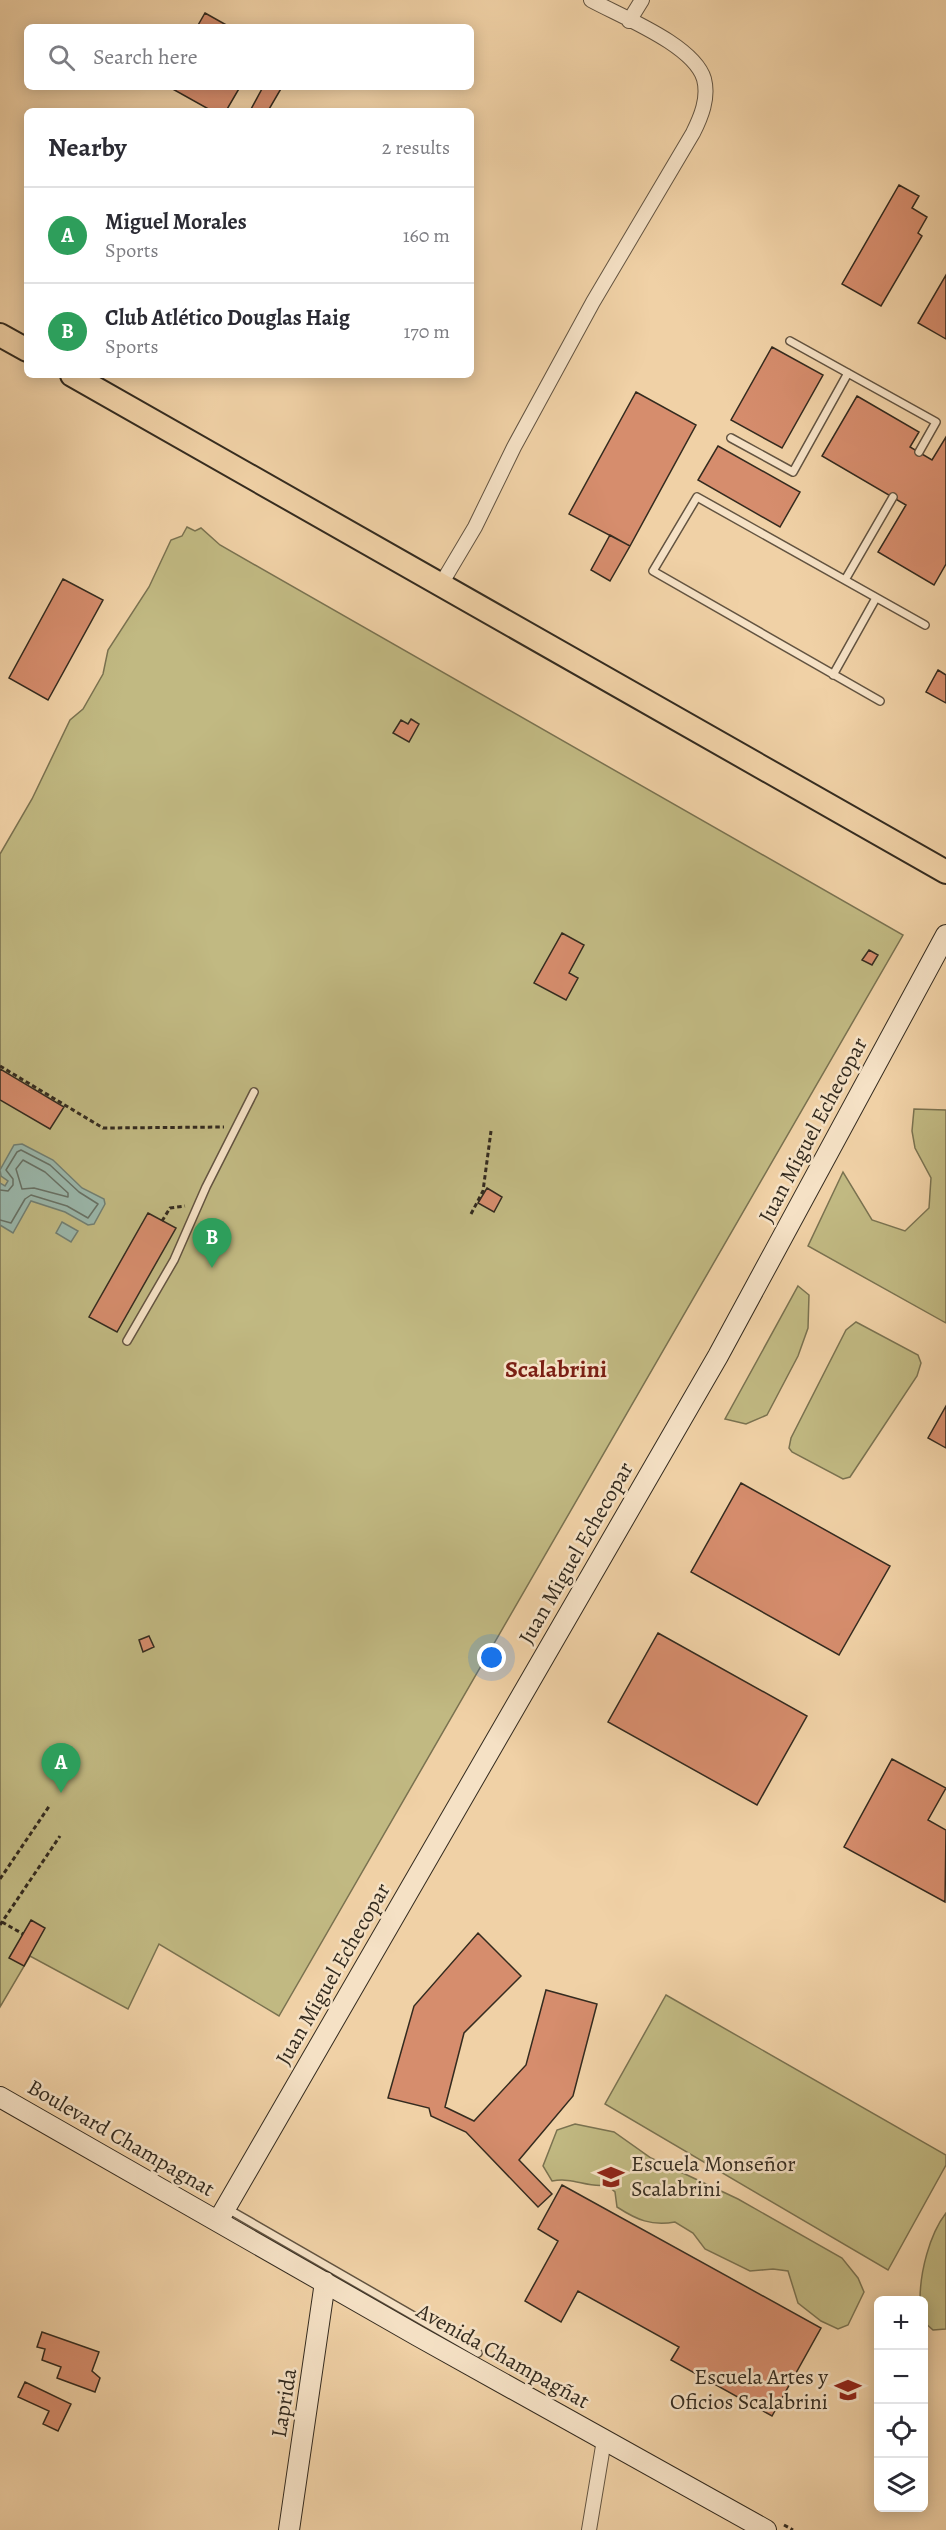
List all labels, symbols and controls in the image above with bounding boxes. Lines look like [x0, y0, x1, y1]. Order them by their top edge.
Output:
search box [24, 24, 474, 90]
icon: search [45, 41, 78, 74]
text: Search here [93, 42, 198, 72]
text: Nearby [48, 130, 127, 165]
text: 2 results [382, 134, 450, 161]
text: Miguel Morales [105, 207, 247, 237]
text: A [61, 222, 74, 249]
text: 160 m [403, 222, 450, 249]
text: Sports [105, 237, 158, 264]
text: Club Atlético Douglas Haig [105, 303, 350, 333]
text: B [61, 318, 74, 345]
text: 170 m [404, 318, 450, 345]
text: Sports [105, 333, 158, 360]
street label: Juan Miguel Echecopar [751, 1032, 875, 1228]
pin: B [192, 1218, 232, 1268]
district label: Scalabrini [505, 1353, 607, 1385]
street label: Juan Miguel Echecopar [512, 1456, 640, 1650]
your location [477, 1643, 506, 1672]
pin: A [42, 1744, 80, 1793]
street label: Juan Miguel Echecopar [269, 1877, 397, 2071]
street label: Boulevard Champagnat [22, 2072, 220, 2204]
place label: Escuela Monseñor Scalabrini [631, 2149, 796, 2204]
school or university icon: Escuela Monseñor Scalabrini [596, 2162, 626, 2192]
street label: Avenida Champagñat [410, 2296, 595, 2416]
map controls [874, 2296, 928, 2512]
button: + [874, 2296, 928, 2350]
button: − [874, 2350, 928, 2404]
place label: Escuela Artes y Oficios Scalabrini [670, 2362, 828, 2417]
street label: Laprida [264, 2365, 304, 2440]
school or university icon: Escuela Artes y Oficios Scalabrini [833, 2375, 863, 2405]
button: locate [874, 2404, 928, 2458]
button: layers [874, 2458, 928, 2512]

